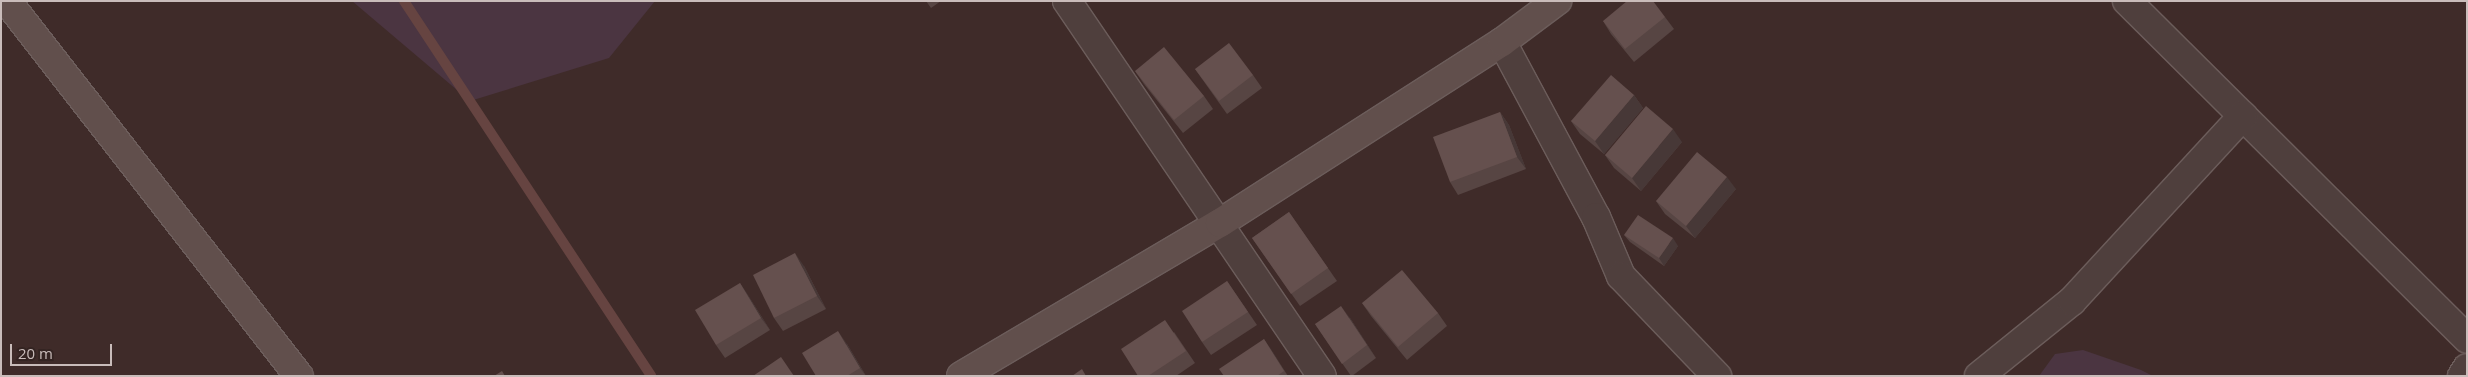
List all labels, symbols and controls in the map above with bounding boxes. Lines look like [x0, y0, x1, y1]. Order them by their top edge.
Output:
scale bar [12, 334, 115, 366]
text: 20 m [18, 343, 53, 363]

